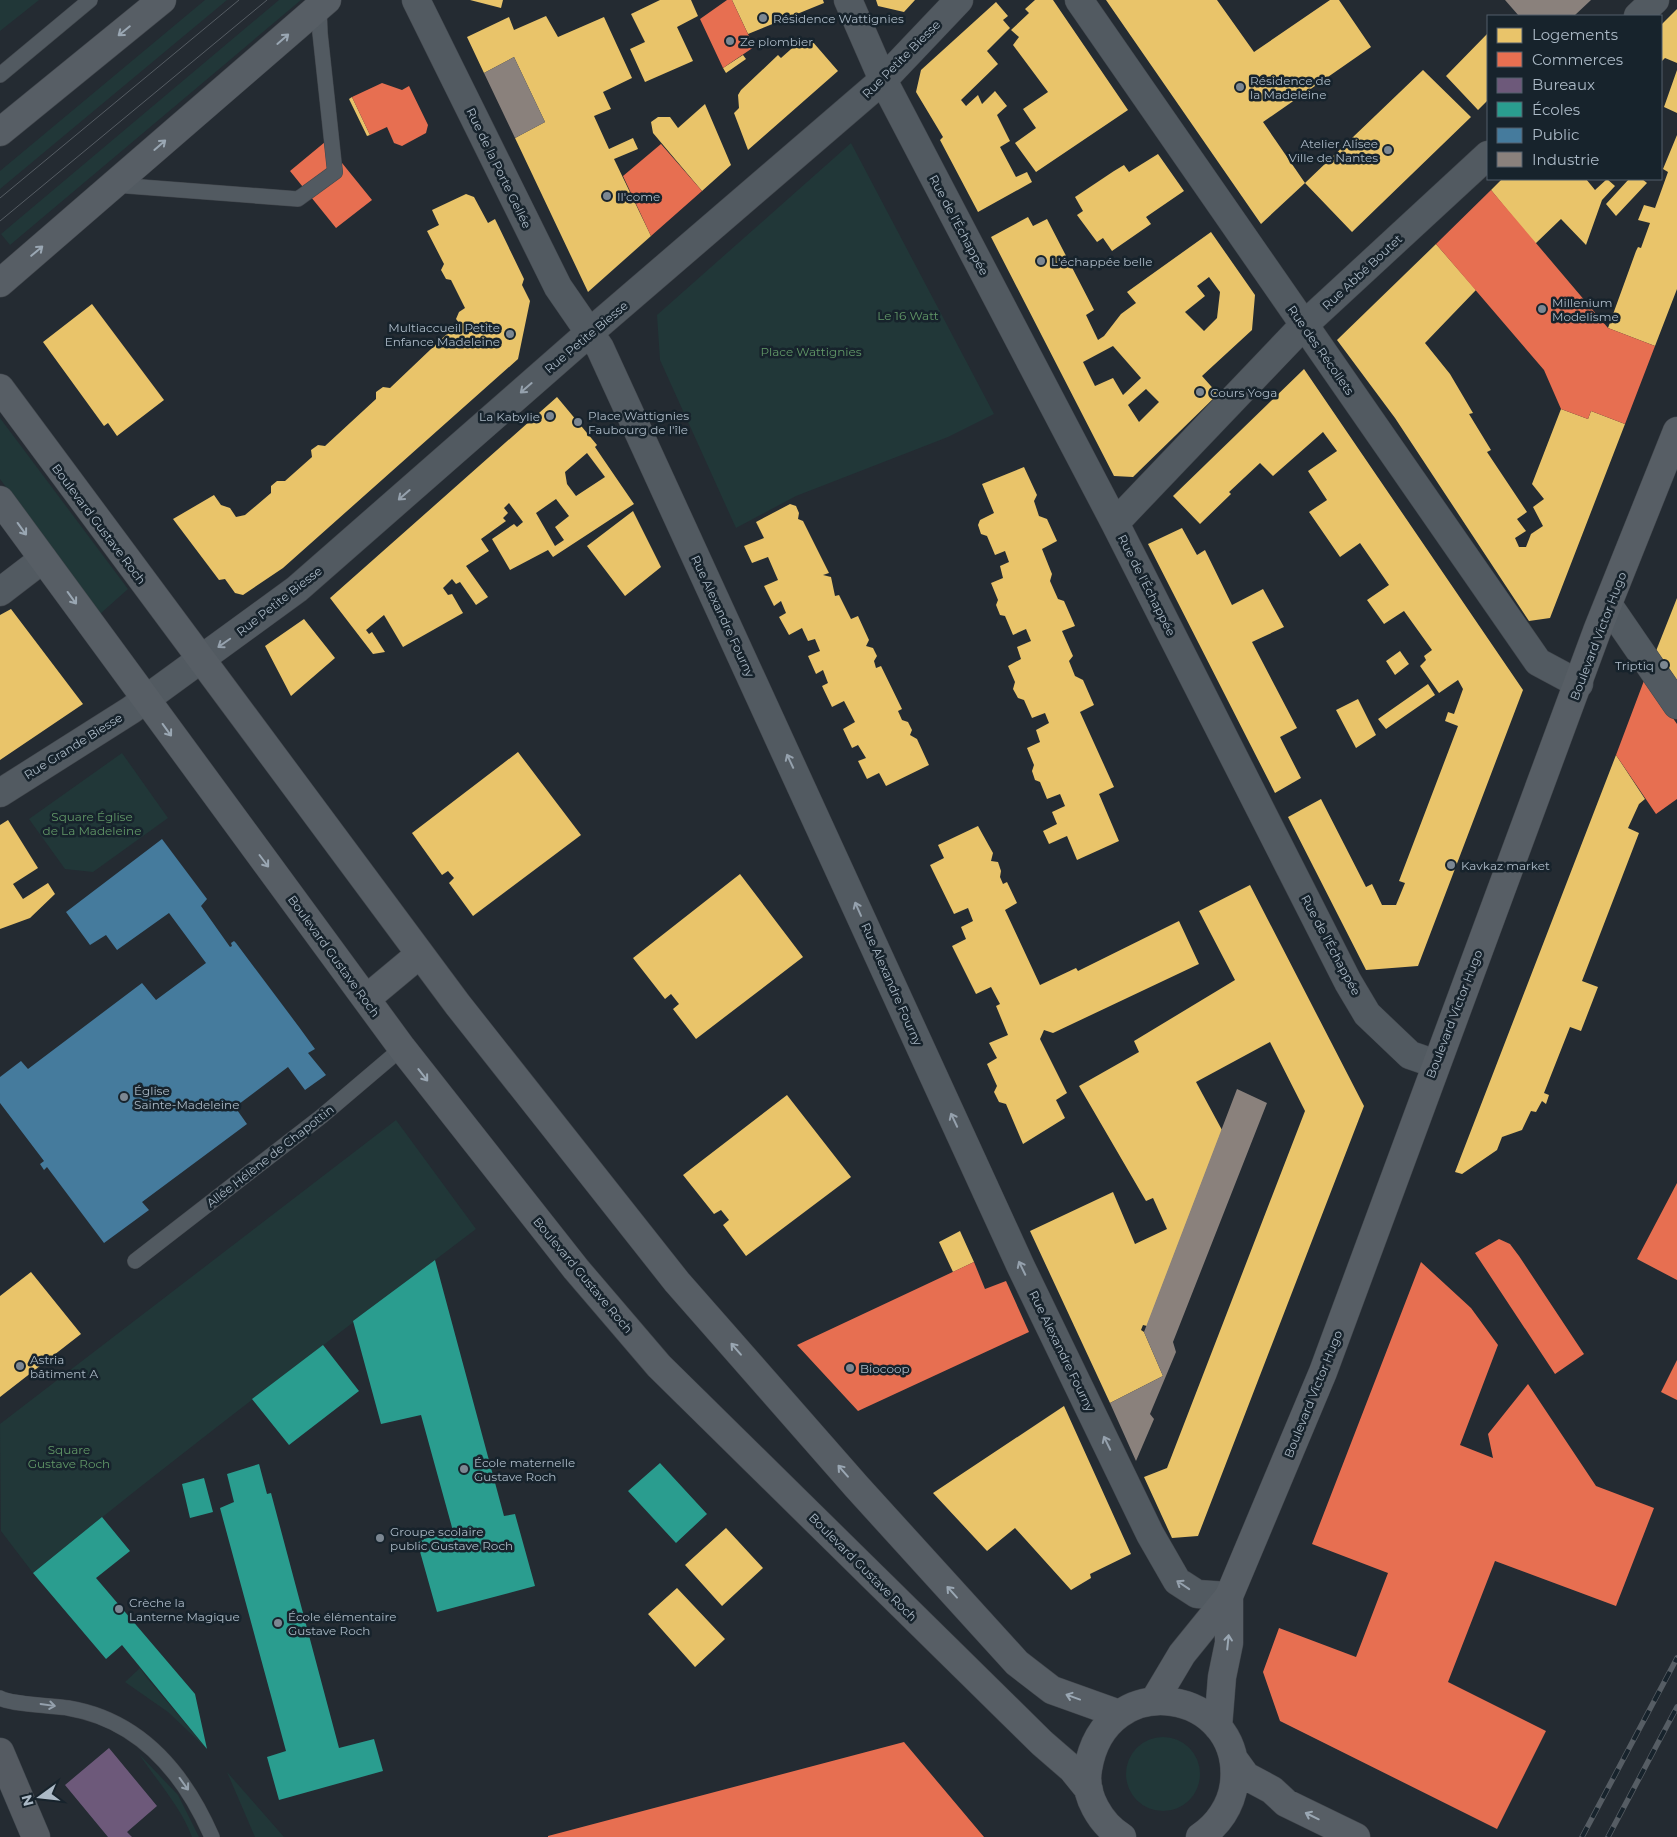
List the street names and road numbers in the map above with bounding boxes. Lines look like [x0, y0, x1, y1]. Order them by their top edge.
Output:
street label: Rue Petite Biesse [859, 17, 943, 101]
street label: Rue de la Porte Gellée [463, 105, 535, 231]
street label: Rue de l'Échappée [926, 172, 992, 278]
street label: Rue Abbé Boutet [1319, 231, 1405, 313]
street label: Rue Petite Biesse [541, 298, 631, 376]
street label: Rue des Récollets [1284, 302, 1358, 398]
street label: Boulevard Gustave Roch [49, 461, 149, 587]
street label: Rue de l'Échappée [1115, 532, 1179, 638]
street label: Rue Alexandre Fourny [688, 553, 758, 680]
street label: Rue Petite Biesse [233, 563, 325, 639]
street label: Boulevard Victor Hugo [1567, 570, 1629, 702]
street label: Rue Grande Biesse [21, 710, 125, 782]
street label: Boulevard Gustave Roch [285, 892, 383, 1020]
street label: Rue de l'Échappée [1298, 892, 1364, 998]
street label: Rue Alexandre Fourny [858, 920, 926, 1048]
street label: Boulevard Victor Hugo [1423, 948, 1485, 1080]
street label: Allée Hélène de Chapottin [203, 1102, 337, 1210]
street label: Boulevard Gustave Roch [530, 1214, 636, 1336]
street label: Rue Alexandre Fourny [1026, 1288, 1098, 1414]
street label: Boulevard Victor Hugo [1281, 1328, 1345, 1460]
street label: Boulevard Gustave Roch [806, 1510, 920, 1624]

